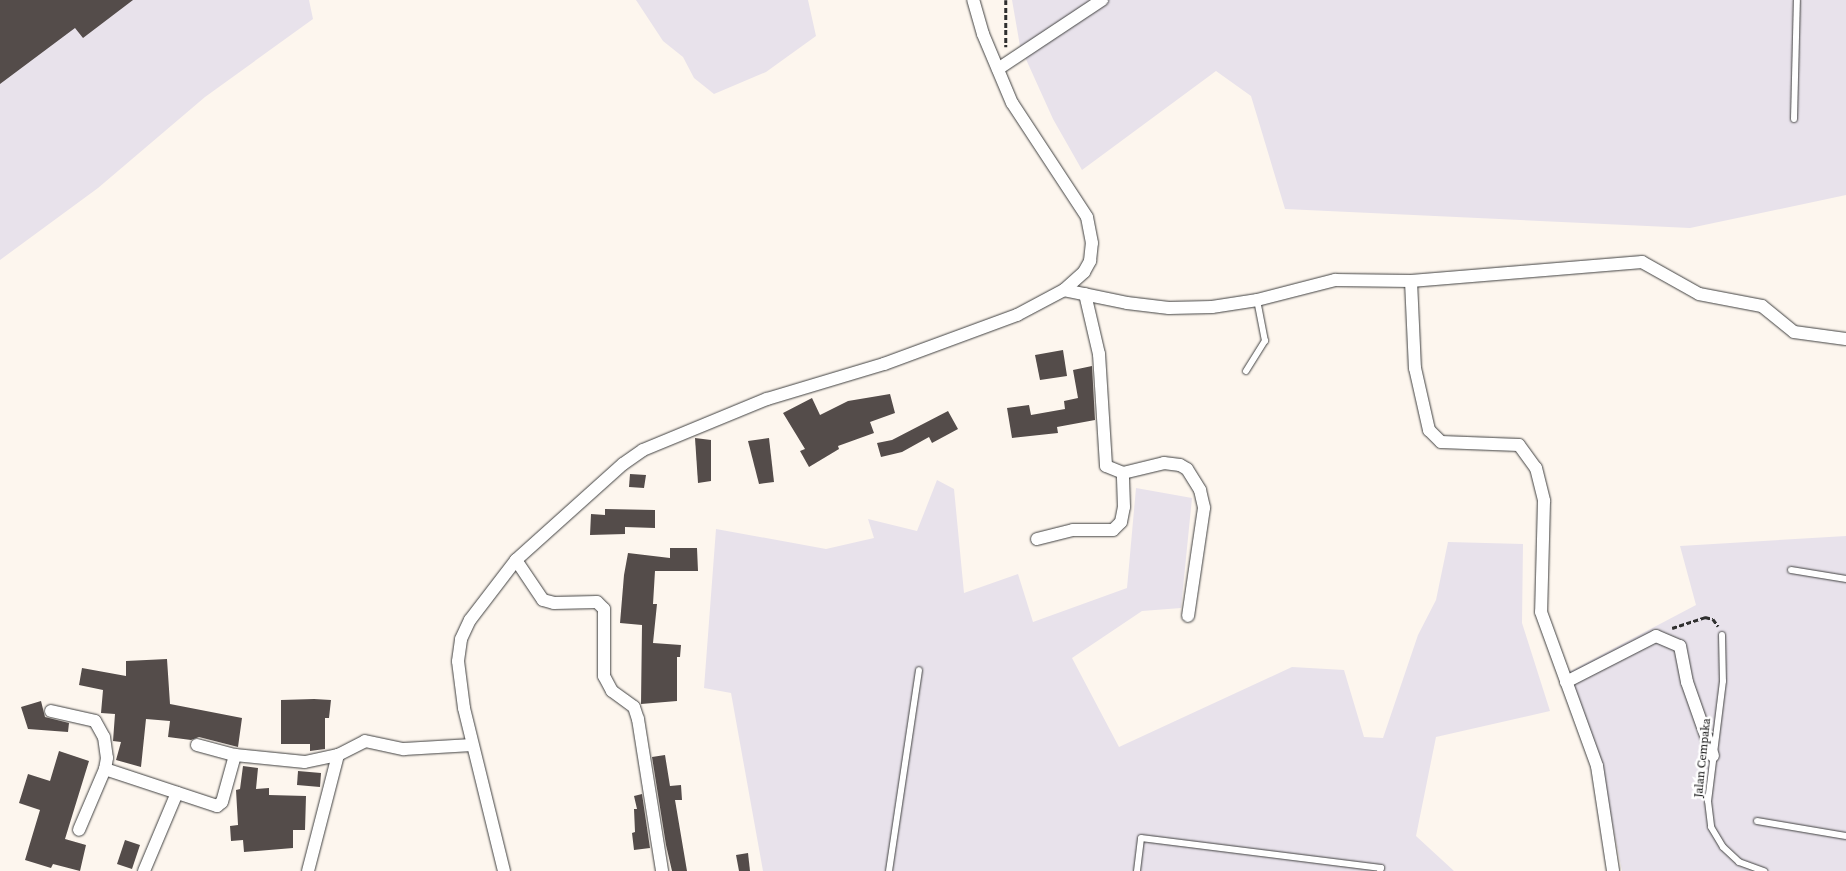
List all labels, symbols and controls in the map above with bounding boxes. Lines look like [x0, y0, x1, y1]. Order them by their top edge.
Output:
street label: Jalan Cempaka [1692, 717, 1714, 799]

